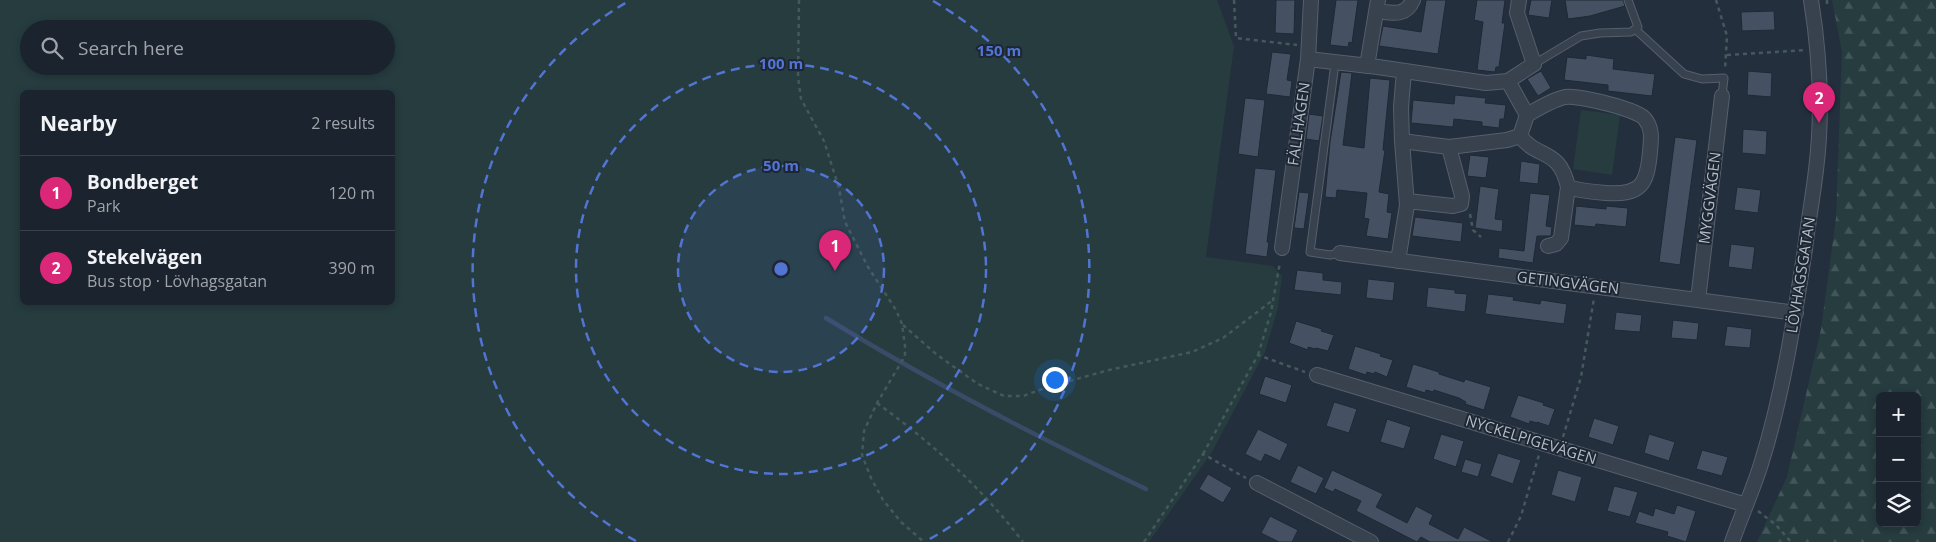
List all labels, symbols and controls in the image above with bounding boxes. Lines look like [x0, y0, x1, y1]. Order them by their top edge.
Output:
search box [20, 20, 395, 75]
icon: search [38, 34, 66, 62]
text: Search here [78, 35, 184, 61]
text: 150 m [977, 40, 1021, 60]
text: 100 m [759, 53, 803, 73]
street label: FÄLLHAGEN [1282, 81, 1314, 167]
pin: 2 [1803, 82, 1835, 123]
text: Nearby [40, 109, 117, 137]
text: 2 results [311, 112, 375, 134]
street label: MYGGVÄGEN [1693, 151, 1725, 245]
text: 50 m [763, 155, 799, 175]
text: Bondberget [87, 169, 198, 195]
text: 1 [51, 182, 61, 204]
text: 120 m [329, 182, 375, 204]
text: Park [87, 195, 120, 217]
street label: LÖVHAGSGATAN [1781, 215, 1819, 334]
pin: 1 [819, 230, 851, 271]
text: Stekelvägen [87, 244, 202, 270]
text: 2 [51, 257, 61, 279]
text: 390 m [329, 257, 375, 279]
centre of rings [772, 260, 790, 278]
street label: GETINGVÄGEN [1516, 266, 1620, 298]
text: Bus stop · Lövhagsgatan [87, 270, 267, 292]
your location [1042, 367, 1068, 393]
map controls [1876, 392, 1921, 527]
button: + [1876, 392, 1921, 437]
street label: NYCKELPIGEVÄGEN [1463, 410, 1599, 468]
button: − [1876, 437, 1921, 482]
button: layers [1876, 482, 1921, 527]

